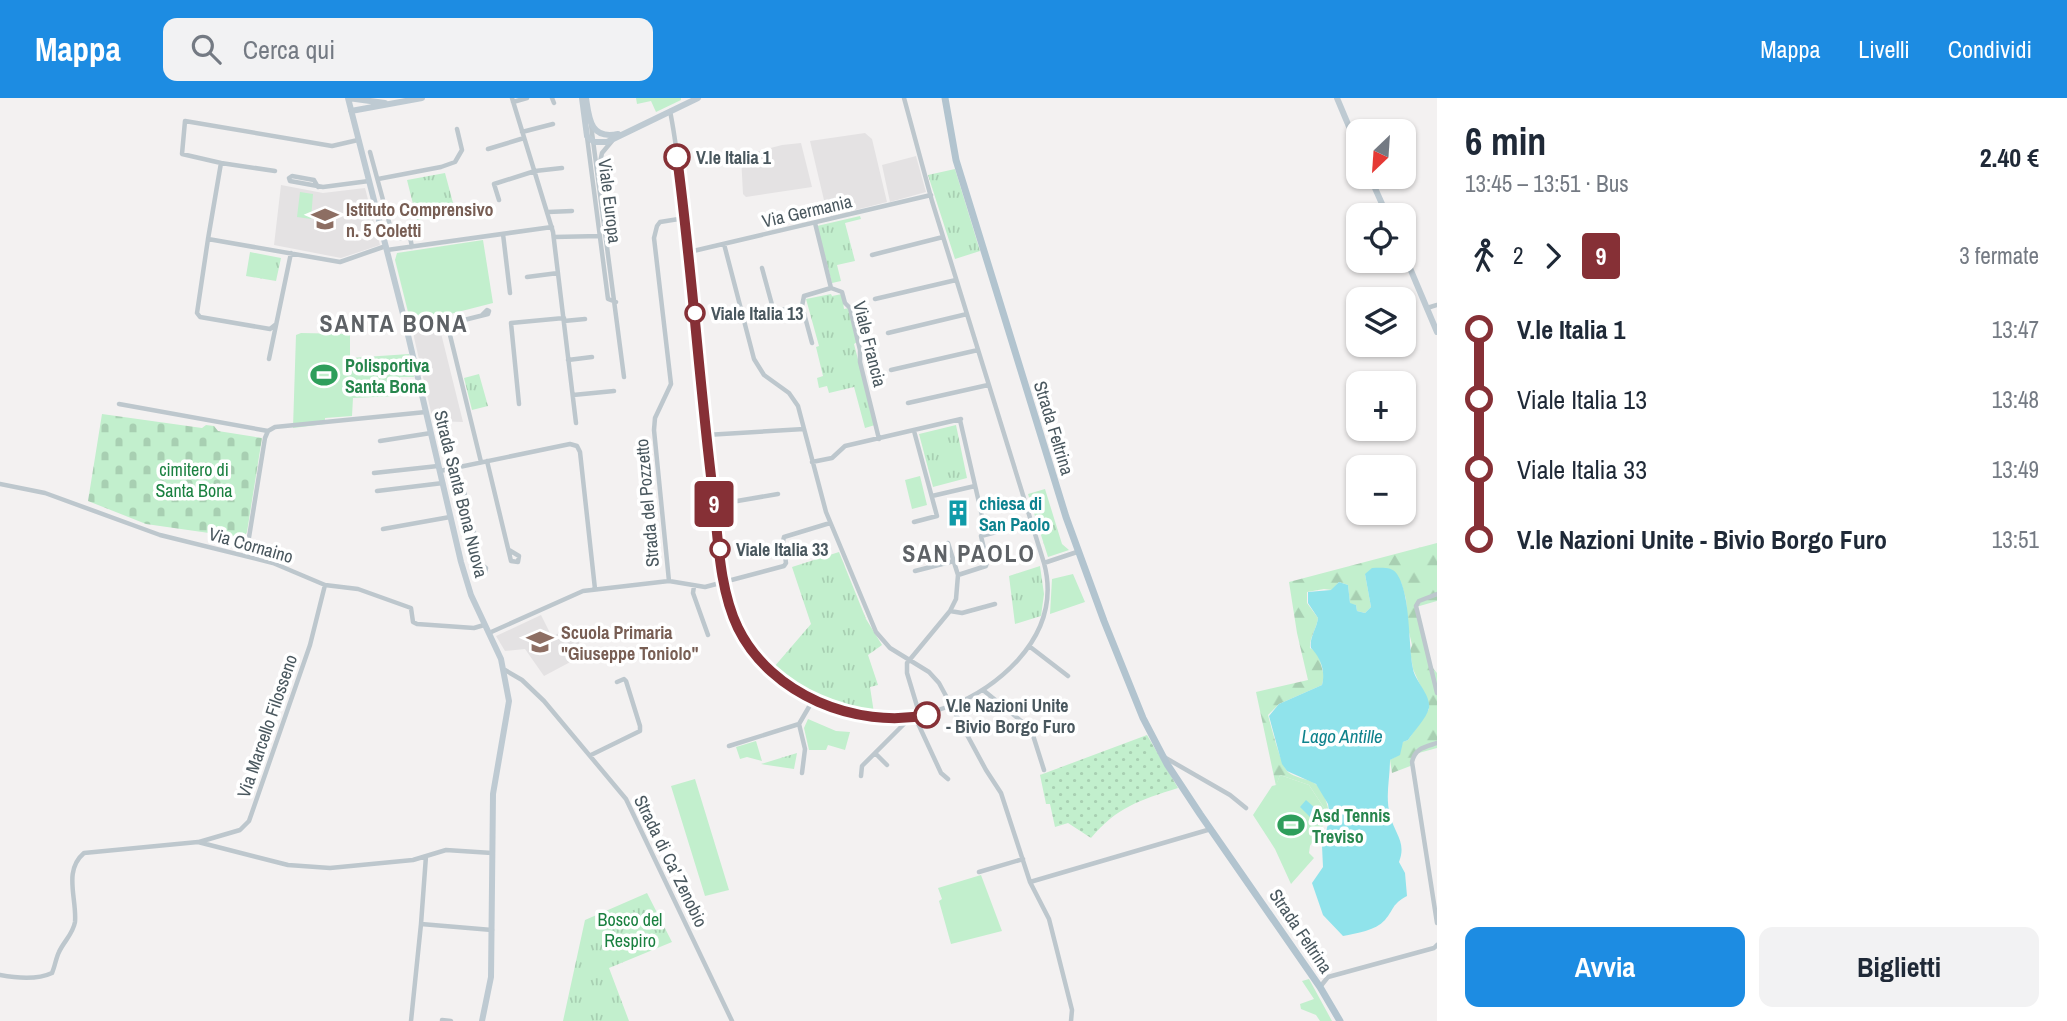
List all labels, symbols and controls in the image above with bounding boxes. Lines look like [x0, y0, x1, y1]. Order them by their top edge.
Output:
search box [163, 18, 653, 81]
text: Mappa [35, 27, 121, 71]
icon: search [187, 30, 225, 68]
text: Cerca qui [243, 32, 335, 67]
text: Mappa [1760, 33, 1820, 65]
text: Livelli [1858, 33, 1910, 65]
text: Condividi [1948, 33, 2032, 65]
text: 6 min [1465, 116, 1546, 167]
north arrow [1346, 119, 1416, 189]
map controls [1346, 119, 1416, 525]
text: 2.40 € [1980, 140, 2039, 175]
marker: V.le Italia 1 [664, 144, 690, 170]
place label: V.le Italia 1 [696, 145, 772, 170]
street label: Viale Europa [592, 157, 628, 245]
text: 13:45 – 13:51 · Bus [1465, 168, 1629, 199]
street label: Via Germania [760, 189, 854, 233]
place label: Istituto Comprensivo n. 5 Coletti [346, 197, 494, 243]
button: locate [1346, 203, 1416, 273]
school or university icon: Istituto Comprensivo n. 5 Coletti [310, 204, 340, 234]
icon: walk [1465, 237, 1503, 275]
icon: forward [1534, 237, 1572, 275]
text: 2 [1513, 240, 1524, 271]
text: 9 [1596, 240, 1606, 272]
text: 3 fermate [1959, 240, 2039, 271]
button: layers [1346, 287, 1416, 357]
street label: Viale Francia [847, 299, 893, 389]
place label: Viale Italia 13 [711, 301, 803, 326]
marker: Viale Italia 13 [685, 303, 705, 323]
district label: SANTA BONA [319, 307, 469, 339]
text: V.le Italia 1 [1517, 312, 1625, 347]
text: 13:47 [1992, 314, 2039, 345]
place label: Polisportiva Santa Bona [345, 353, 430, 399]
sports icon: Polisportiva Santa Bona [309, 360, 339, 390]
button: + [1346, 371, 1416, 441]
street label: Strada Feltrina [1028, 378, 1080, 478]
text: Viale Italia 13 [1517, 382, 1647, 417]
text: 13:48 [1992, 384, 2039, 415]
street label: Strada Santa Bona Nuova [428, 408, 494, 580]
street label: Strada del Pozzetto [629, 438, 665, 568]
text: Viale Italia 33 [1517, 452, 1647, 487]
text: 13:49 [1992, 454, 2039, 485]
button: − [1346, 455, 1416, 525]
park label: cimitero di Santa Bona [155, 457, 233, 503]
line badge: 9 [691, 481, 737, 527]
text: 9 [709, 488, 719, 520]
place label: chiesa di San Paolo [979, 491, 1050, 537]
building icon: chiesa di San Paolo [943, 498, 973, 528]
street label: Via Cornaino [206, 521, 296, 569]
text: V.le Nazioni Unite - Bivio Borgo Furo [1517, 522, 1887, 557]
text: 13:51 [1992, 524, 2039, 555]
place label: Viale Italia 33 [736, 537, 828, 562]
district label: SAN PAOLO [902, 537, 1036, 569]
marker: Viale Italia 33 [710, 539, 730, 559]
place label: Scuola Primaria "Giuseppe Toniolo" [561, 620, 699, 666]
school or university icon: Scuola Primaria "Giuseppe Toniolo" [525, 627, 555, 657]
street label: Via Marcello Filosseno [231, 651, 303, 801]
place label: V.le Nazioni Unite - Bivio Borgo Furo [946, 693, 1076, 739]
marker: V.le Nazioni Unite - Bivio Borgo Furo [914, 702, 940, 728]
water label: Lago Antille [1301, 723, 1383, 749]
street label: Strada di Ca' Zenobio [628, 791, 714, 931]
place label: Asd Tennis Treviso [1312, 803, 1390, 849]
sports icon: Asd Tennis Treviso [1276, 810, 1306, 840]
street label: Strada Feltrina [1264, 884, 1338, 978]
park label: Bosco del Respiro [598, 907, 662, 953]
button: Avvia [1465, 927, 1745, 1007]
button: Biglietti [1759, 927, 2039, 1007]

